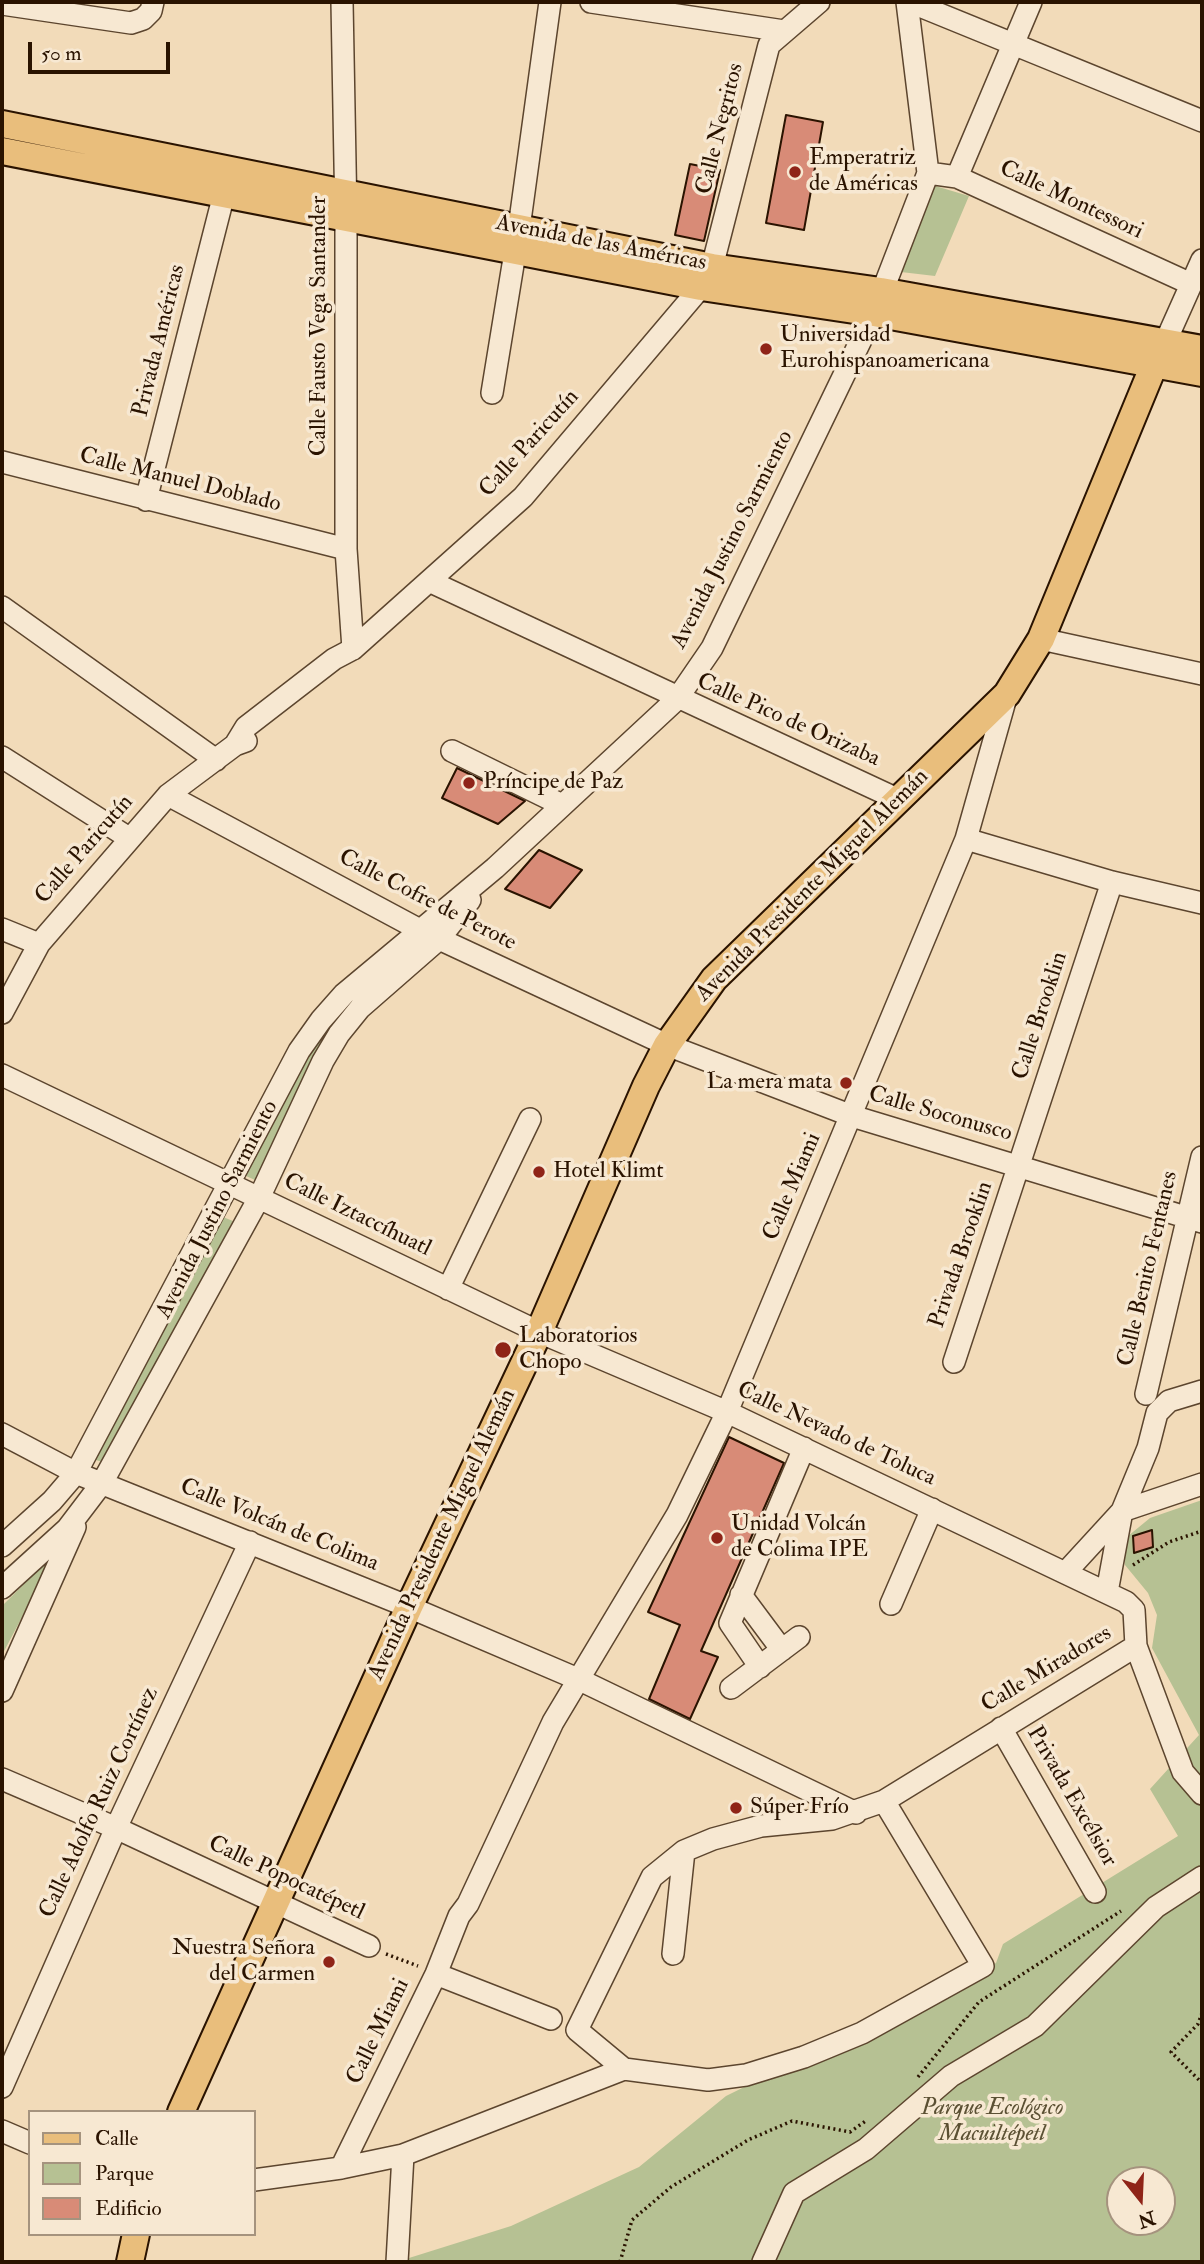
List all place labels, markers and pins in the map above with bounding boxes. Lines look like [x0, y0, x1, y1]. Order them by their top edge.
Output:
place label: Emperatriz de Américas [809, 145, 918, 199]
marker: Emperatriz de Américas [787, 164, 803, 180]
place label: Universidad Eurohispanoamericana [780, 322, 989, 376]
marker: Universidad Eurohispanoamericana [758, 341, 774, 357]
place label: Príncipe de Paz [483, 769, 623, 797]
marker: Príncipe de Paz [461, 775, 477, 791]
place label: La mera mata [707, 1069, 832, 1097]
marker: La mera mata [838, 1075, 854, 1091]
place label: Hotel Klimt [553, 1158, 664, 1186]
marker: Hotel Klimt [531, 1164, 547, 1180]
place label: Laboratorios Chopo [519, 1323, 637, 1377]
marker: Laboratorios Chopo [493, 1340, 513, 1360]
place label: Unidad Volcán de Colima IPE [731, 1511, 868, 1565]
marker: Unidad Volcán de Colima IPE [709, 1530, 725, 1546]
place label: Súper Frío [750, 1794, 849, 1822]
marker: Súper Frío [728, 1800, 744, 1816]
place label: Nuestra Señora del Carmen [172, 1935, 315, 1989]
marker: Nuestra Señora del Carmen [321, 1954, 337, 1970]

